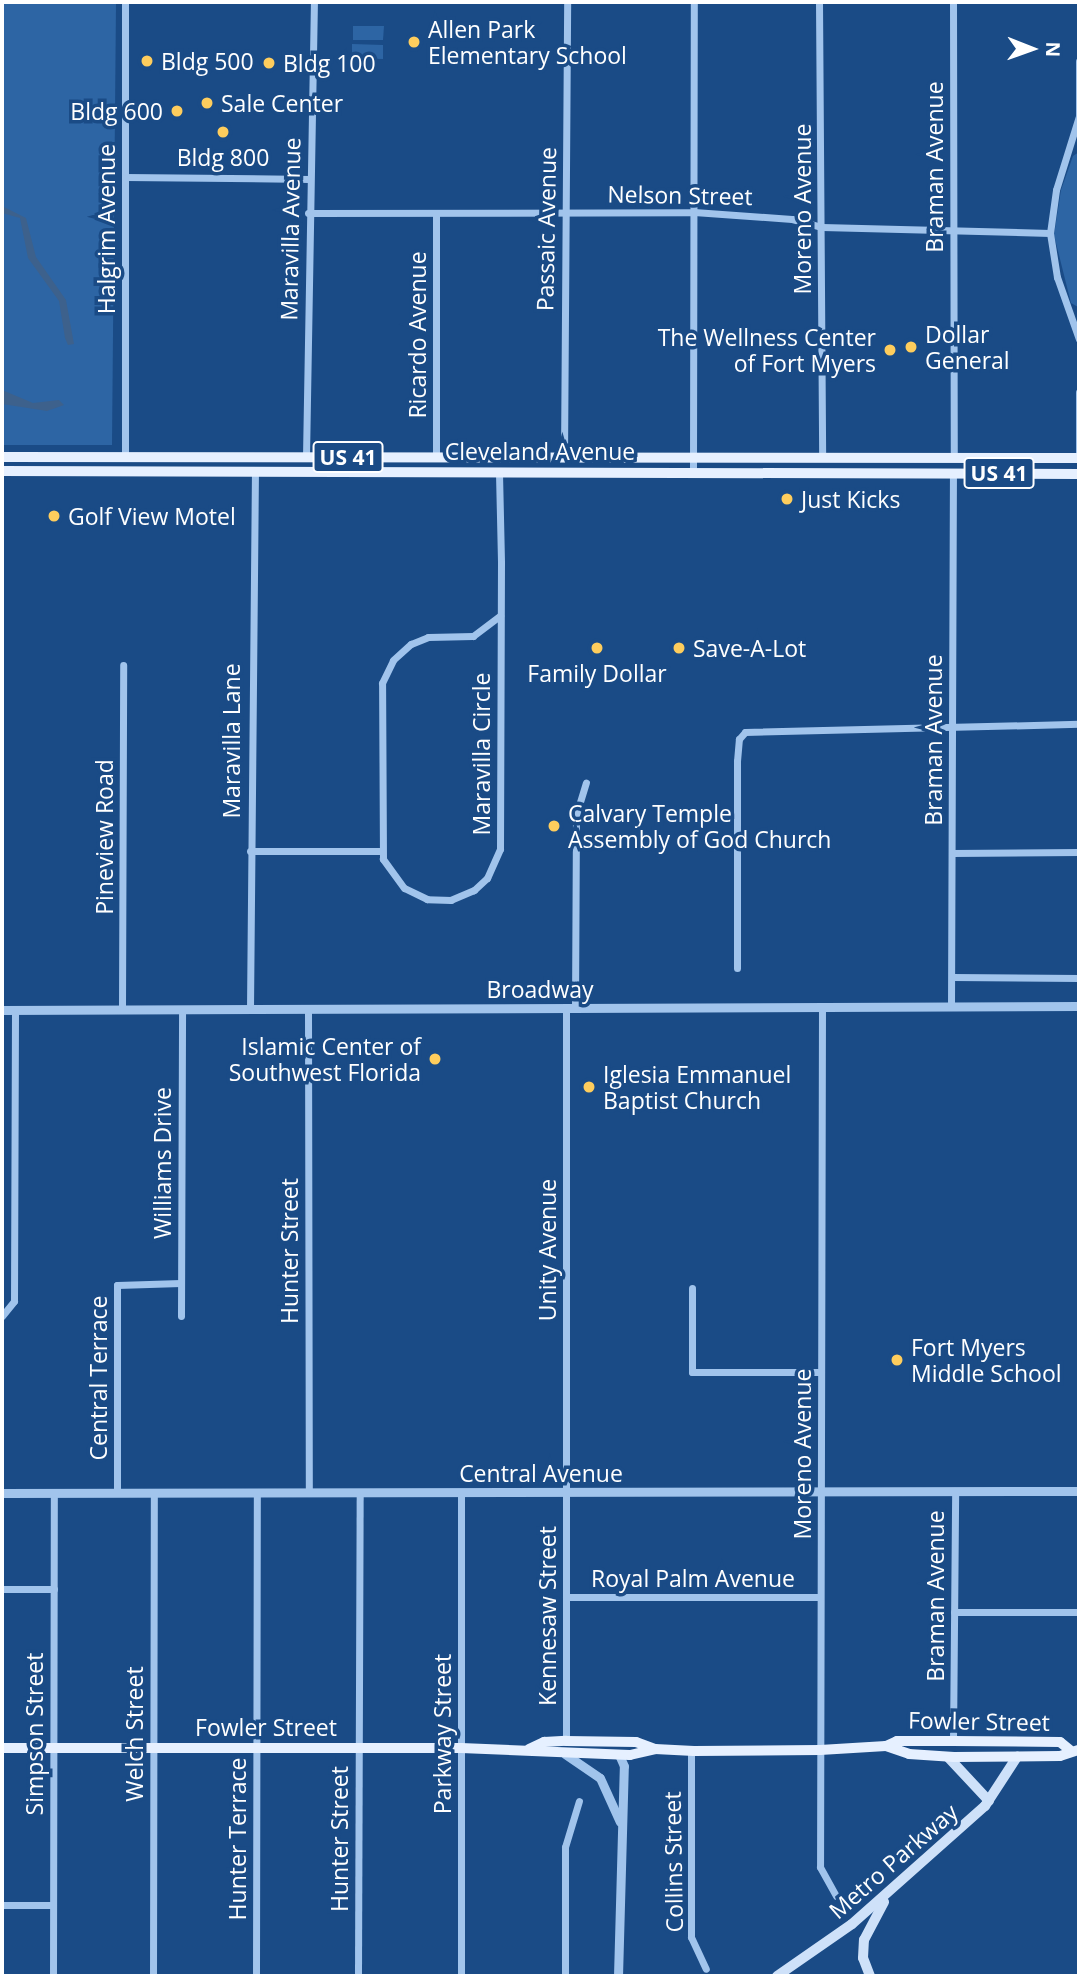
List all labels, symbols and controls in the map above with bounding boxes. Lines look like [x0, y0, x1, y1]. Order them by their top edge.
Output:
north arrow [997, 14, 1067, 84]
place label: Allen Park Elementary School [428, 15, 627, 69]
marker: Allen Park Elementary School [406, 34, 422, 50]
text: N [1040, 41, 1066, 57]
place label: Bldg 500 [161, 47, 254, 75]
place label: Bldg 100 [283, 49, 376, 77]
marker: Bldg 500 [139, 53, 155, 69]
marker: Bldg 100 [261, 55, 277, 71]
street label: Braman Avenue [920, 81, 948, 253]
place label: Sale Center [221, 89, 343, 117]
marker: Sale Center [199, 95, 215, 111]
place label: Bldg 600 [70, 97, 163, 125]
marker: Bldg 600 [169, 103, 185, 119]
marker: Bldg 800 [215, 124, 231, 140]
street label: Moreno Avenue [788, 124, 816, 294]
street label: Maravilla Avenue [275, 137, 305, 321]
place label: Bldg 800 [177, 143, 269, 171]
street label: Halgrim Avenue [92, 144, 120, 314]
street label: Passaic Avenue [531, 147, 561, 311]
street label: Nelson Street [607, 180, 753, 210]
street label: Ricardo Avenue [403, 251, 431, 419]
place label: Dollar General [925, 320, 1010, 374]
place label: The Wellness Center of Fort Myers [658, 323, 876, 377]
marker: Dollar General [903, 339, 919, 355]
marker: The Wellness Center of Fort Myers [882, 342, 898, 358]
street label: Cleveland Avenue [445, 437, 635, 465]
road number: US 41 [311, 440, 385, 475]
road number: US 41 [962, 456, 1036, 490]
place label: Just Kicks [801, 485, 900, 513]
marker: Just Kicks [779, 491, 795, 507]
place label: Golf View Motel [68, 502, 236, 530]
marker: Golf View Motel [46, 508, 62, 524]
place label: Save-A-Lot [693, 634, 806, 662]
marker: Family Dollar [589, 640, 605, 656]
marker: Save-A-Lot [671, 640, 687, 656]
street label: Braman Avenue [919, 654, 947, 826]
place label: Family Dollar [527, 659, 667, 687]
street label: Maravilla Lane [217, 663, 245, 819]
street label: Maravilla Circle [467, 673, 495, 835]
street label: Pineview Road [90, 759, 118, 915]
place label: Calvary Temple Assembly of God Church [568, 799, 831, 853]
marker: Calvary Temple Assembly of God Church [546, 818, 562, 834]
street label: Broadway [486, 975, 594, 1003]
place label: Islamic Center of Southwest Florida [229, 1032, 421, 1086]
marker: Islamic Center of Southwest Florida [427, 1051, 443, 1067]
place label: Iglesia Emmanuel Baptist Church [603, 1060, 791, 1114]
marker: Iglesia Emmanuel Baptist Church [581, 1079, 597, 1095]
street label: Williams Drive [148, 1087, 176, 1239]
street label: Hunter Street [275, 1178, 303, 1324]
street label: Unity Avenue [533, 1179, 561, 1321]
street label: Central Terrace [84, 1296, 112, 1460]
place label: Fort Myers Middle School [911, 1333, 1062, 1387]
marker: Fort Myers Middle School [889, 1352, 905, 1368]
street label: Moreno Avenue [788, 1369, 816, 1539]
street label: Central Avenue [459, 1459, 623, 1487]
street label: Braman Avenue [921, 1510, 949, 1682]
street label: Kennesaw Street [533, 1526, 561, 1706]
street label: Royal Palm Avenue [591, 1564, 795, 1592]
street label: Simpson Street [20, 1653, 48, 1815]
street label: Parkway Street [428, 1654, 456, 1814]
street label: Welch Street [120, 1666, 148, 1802]
street label: Fowler Street [908, 1706, 1050, 1736]
street label: Fowler Street [195, 1713, 337, 1741]
street label: Hunter Terrace [223, 1758, 251, 1920]
street label: Hunter Street [325, 1766, 353, 1912]
street label: Collins Street [658, 1791, 688, 1933]
street label: Metro Parkway [823, 1798, 963, 1924]

